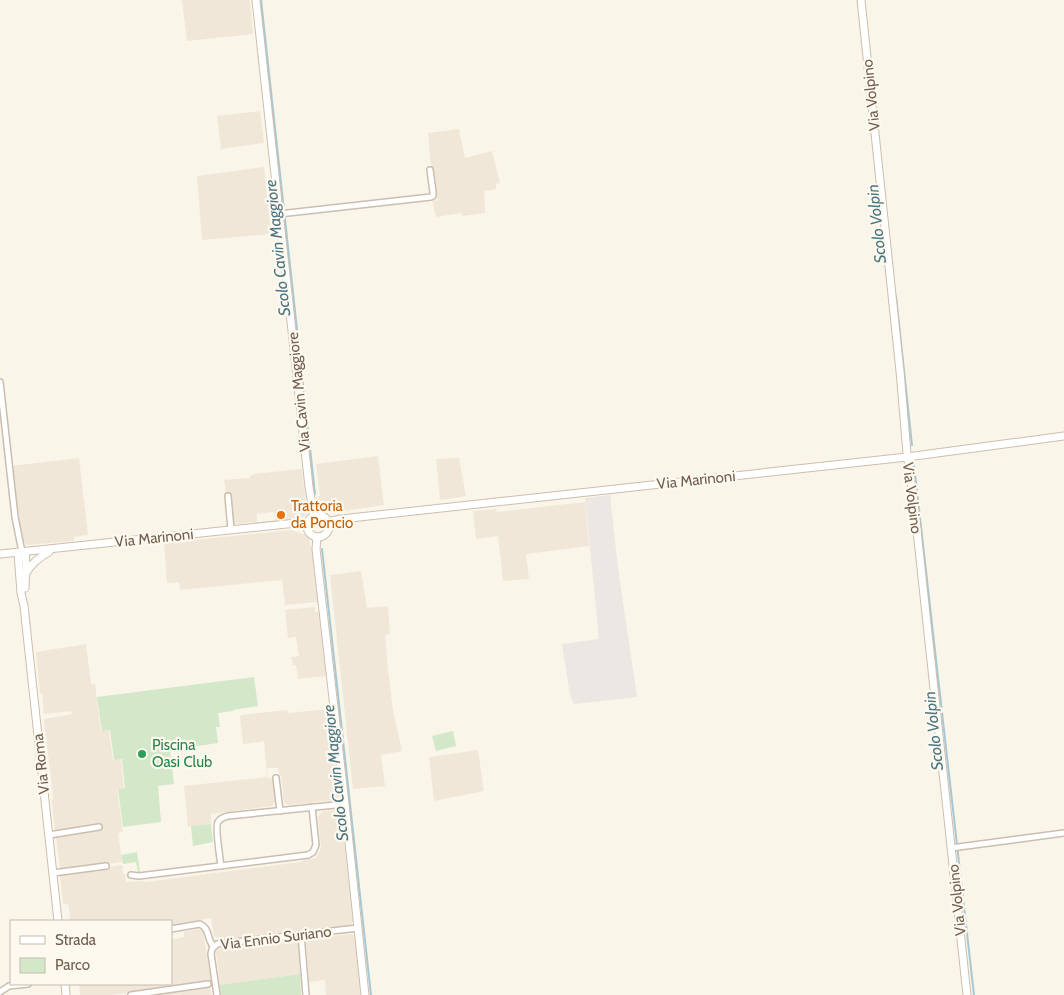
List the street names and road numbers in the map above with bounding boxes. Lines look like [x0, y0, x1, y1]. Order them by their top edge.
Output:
street label: Via Volpino [858, 58, 884, 132]
street label: Via Cavin Maggiore [284, 331, 314, 453]
street label: Via Volpino [899, 461, 925, 535]
street label: Via Marinoni [656, 467, 736, 493]
street label: Via Marinoni [114, 525, 194, 551]
street label: Via Roma [29, 732, 53, 795]
street label: Via Volpino [944, 863, 970, 937]
street label: Via Ennio Suriano [220, 922, 332, 954]

